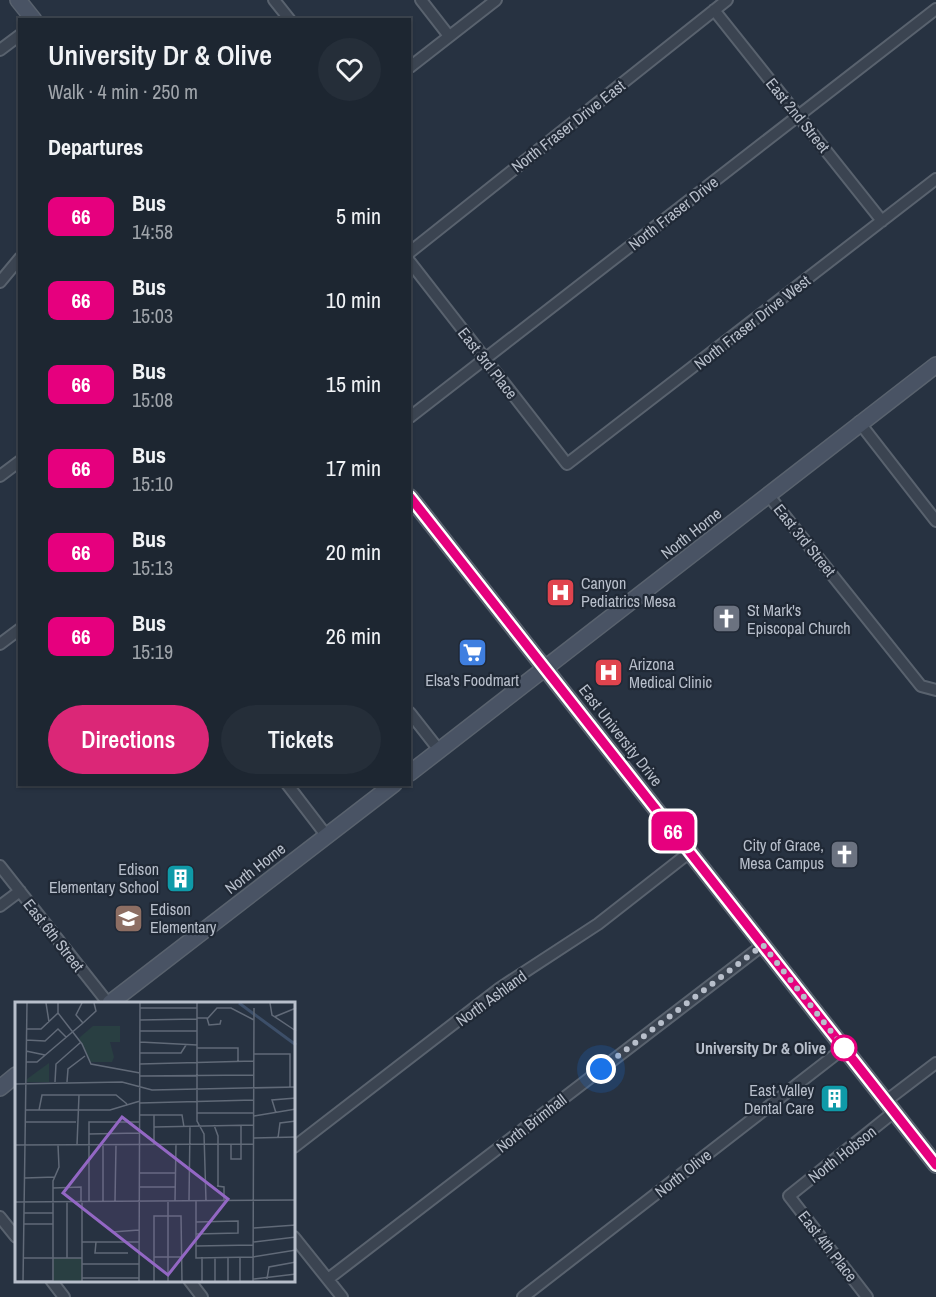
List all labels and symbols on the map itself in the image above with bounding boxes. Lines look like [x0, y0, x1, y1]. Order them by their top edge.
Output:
street label: East 2nd Street [761, 73, 835, 157]
street label: North Fraser Drive East [507, 74, 630, 177]
street label: North Fraser Drive [623, 171, 723, 255]
street label: North Fraser Drive West [689, 269, 815, 374]
street label: East 3rd Place [453, 323, 523, 403]
street label: East 3rd Street [769, 499, 841, 581]
street label: North Horne [656, 502, 726, 564]
place label: Canyon Pediatrics Mesa [581, 572, 677, 612]
hospital icon: Canyon Pediatrics Mesa [544, 576, 576, 608]
place label: St Mark's Episcopal Church [747, 599, 851, 639]
church icon: St Mark's Episcopal Church [710, 603, 742, 635]
supermarket icon: Elsa's Foodmart [456, 636, 488, 668]
place label: Arizona Medical Clinic [628, 653, 713, 693]
hospital icon: Arizona Medical Clinic [592, 657, 624, 689]
place label: Elsa's Foodmart [425, 669, 519, 691]
street label: East University Drive [574, 679, 668, 791]
line badge: 66 [646, 812, 700, 850]
place label: City of Grace, Mesa Campus [739, 834, 824, 874]
street label: North Horne [220, 837, 290, 899]
church icon: City of Grace, Mesa Campus [829, 838, 861, 870]
place label: Edison Elementary School [49, 858, 159, 898]
building icon: Edison Elementary School [164, 862, 196, 894]
street label: East 6th Street [19, 894, 90, 976]
place label: Edison Elementary [150, 898, 217, 938]
school or university icon: Edison Elementary [113, 902, 145, 934]
street label: North Ashland [451, 965, 531, 1031]
inset map [15, 1002, 296, 1282]
marker: University Dr & Olive [831, 1035, 857, 1061]
place label: University Dr & Olive [695, 1037, 826, 1059]
your location [586, 1054, 616, 1084]
place label: East Valley Dental Care [744, 1079, 814, 1119]
building icon: East Valley Dental Care [819, 1083, 851, 1115]
street label: North Brimhall [491, 1088, 571, 1157]
street label: North Hobson [803, 1120, 881, 1188]
street label: North Olive [650, 1144, 716, 1202]
street label: East 4th Place [793, 1206, 863, 1286]

